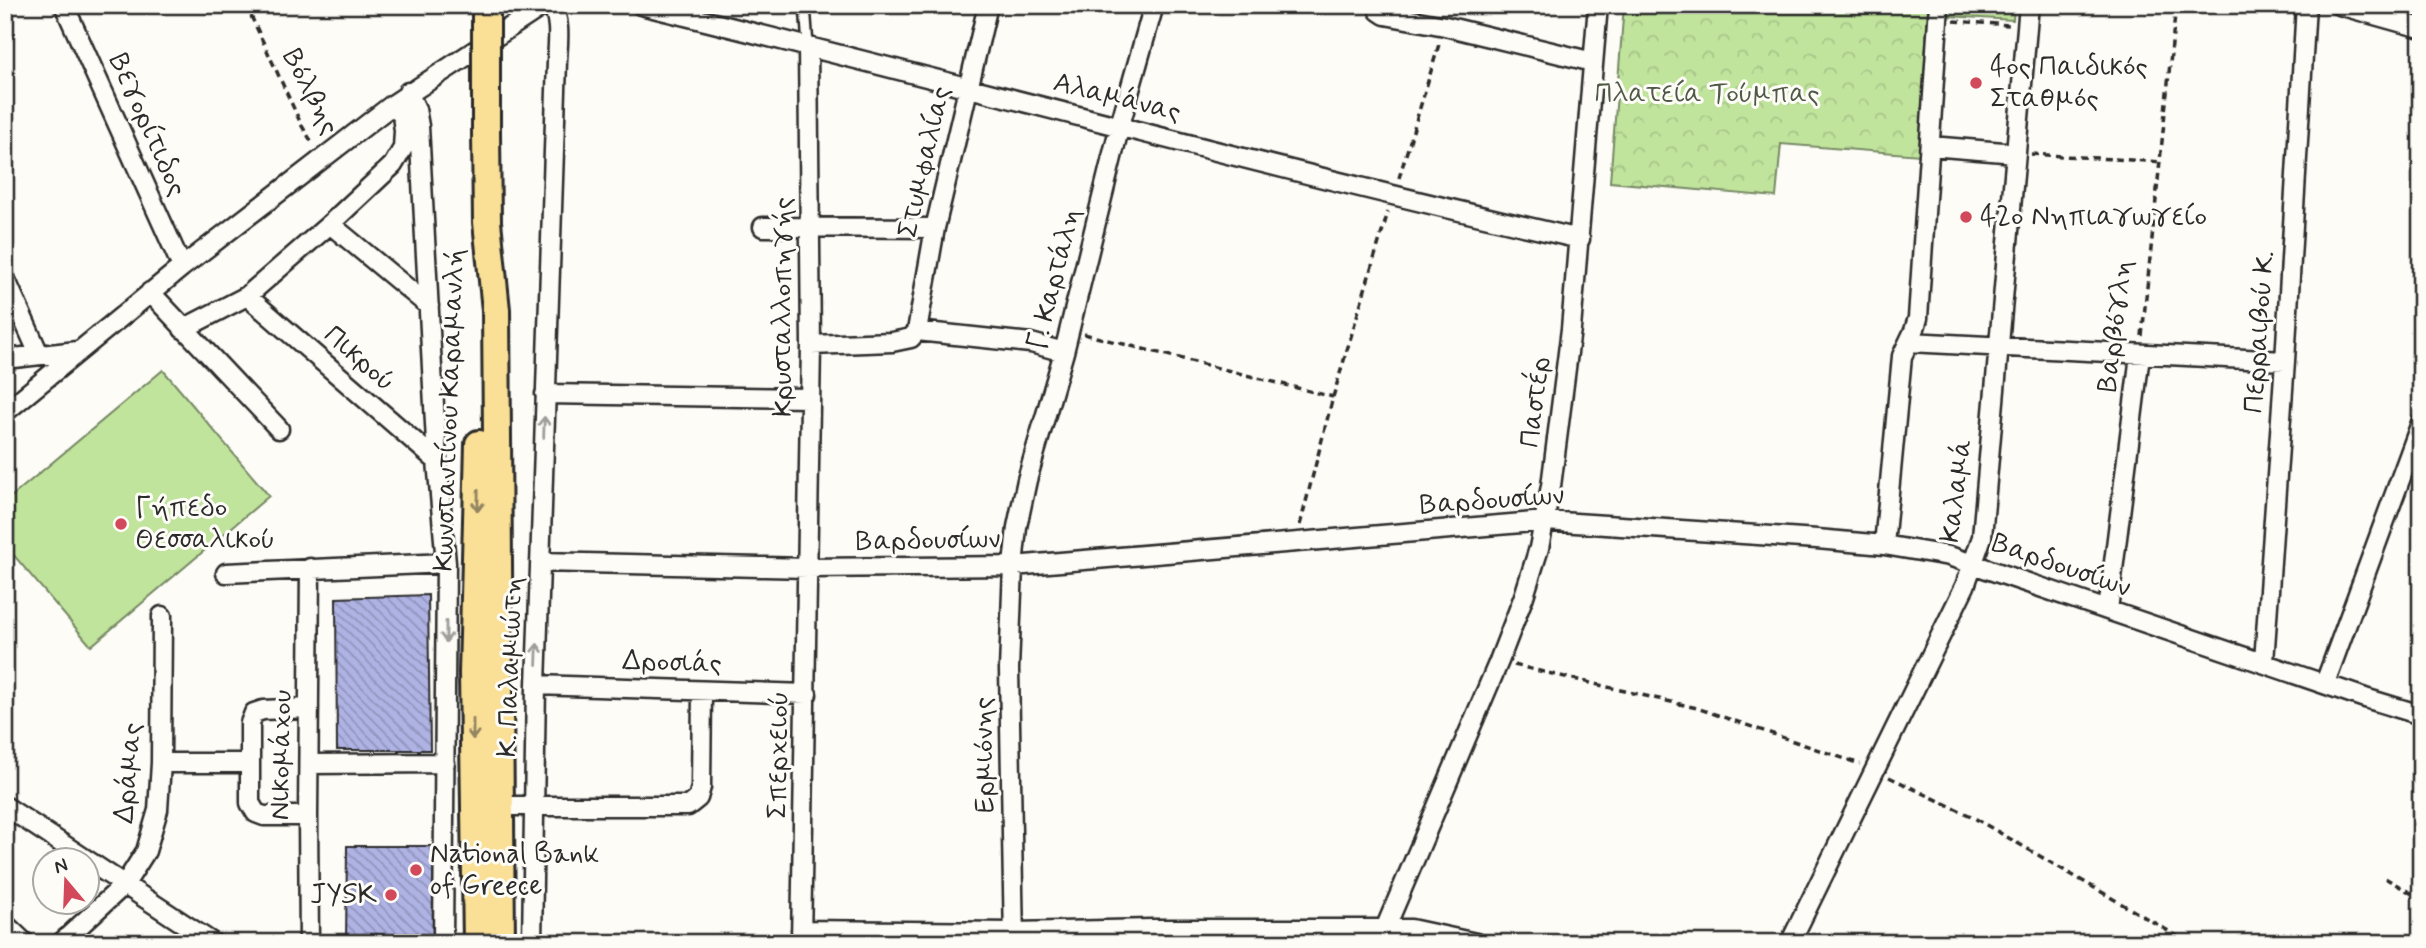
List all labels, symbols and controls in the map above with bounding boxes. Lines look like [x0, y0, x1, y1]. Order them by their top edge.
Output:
street label: Βόλβης [273, 43, 347, 141]
street label: Βεγορίτιδος [99, 48, 195, 202]
place label: 4ος Παιδικός Σταθμός [1990, 49, 2148, 118]
street label: Αλαμάνας [1049, 64, 1185, 132]
marker: 4ος Παιδικός Σταθμός [1968, 75, 1984, 91]
park label: Πλατεία Τούμπας [1595, 76, 1819, 113]
street label: Στυμφαλίας [890, 83, 960, 241]
street label: Κρυσταλλοπηγής [765, 197, 802, 417]
place label: 42ο Νηπιαγωγείο [1980, 199, 2207, 236]
street label: Γ. Καρτάλη [1019, 204, 1091, 354]
marker: 42ο Νηπιαγωγείο [1958, 209, 1974, 225]
street label: Κωνσταντίνου Καραμανλή [426, 248, 474, 572]
street label: Περραιβού Κ. [2236, 250, 2284, 414]
street label: Βαρβόγλη [2090, 258, 2142, 394]
street label: Πικρού [315, 318, 403, 400]
street label: Παστέρ [1512, 354, 1560, 450]
one-way arrow [538, 415, 551, 438]
street label: Καλαμά [1932, 437, 1982, 545]
street label: Βαρδουσίων [1419, 477, 1565, 525]
one-way arrow [471, 489, 485, 512]
place label: Γήπεδο Θεσσαλικού [135, 490, 275, 559]
marker: Γήπεδο Θεσσαλικού [113, 516, 129, 532]
street label: Βαρδουσίων [855, 521, 1001, 561]
street label: Βαρδουσίων [1987, 525, 2135, 607]
street label: Κ. Παλαμιώτη [489, 576, 533, 758]
one-way arrow [439, 620, 453, 643]
one-way arrow [530, 643, 544, 666]
street label: Δροσιάς [622, 643, 722, 683]
street label: Νικομάχου [262, 689, 302, 821]
street label: Σπερχειού [759, 691, 799, 819]
street label: Ερμιόνης [965, 696, 1005, 814]
one-way arrow [466, 717, 480, 740]
street label: Δράμας [106, 721, 152, 825]
place label: National Bank of Greece [430, 836, 599, 905]
north arrow [32, 846, 102, 916]
text: N [51, 852, 71, 880]
marker: National Bank of Greece [408, 862, 424, 878]
place label: JYSK [310, 877, 377, 914]
marker: JYSK [383, 887, 399, 903]

